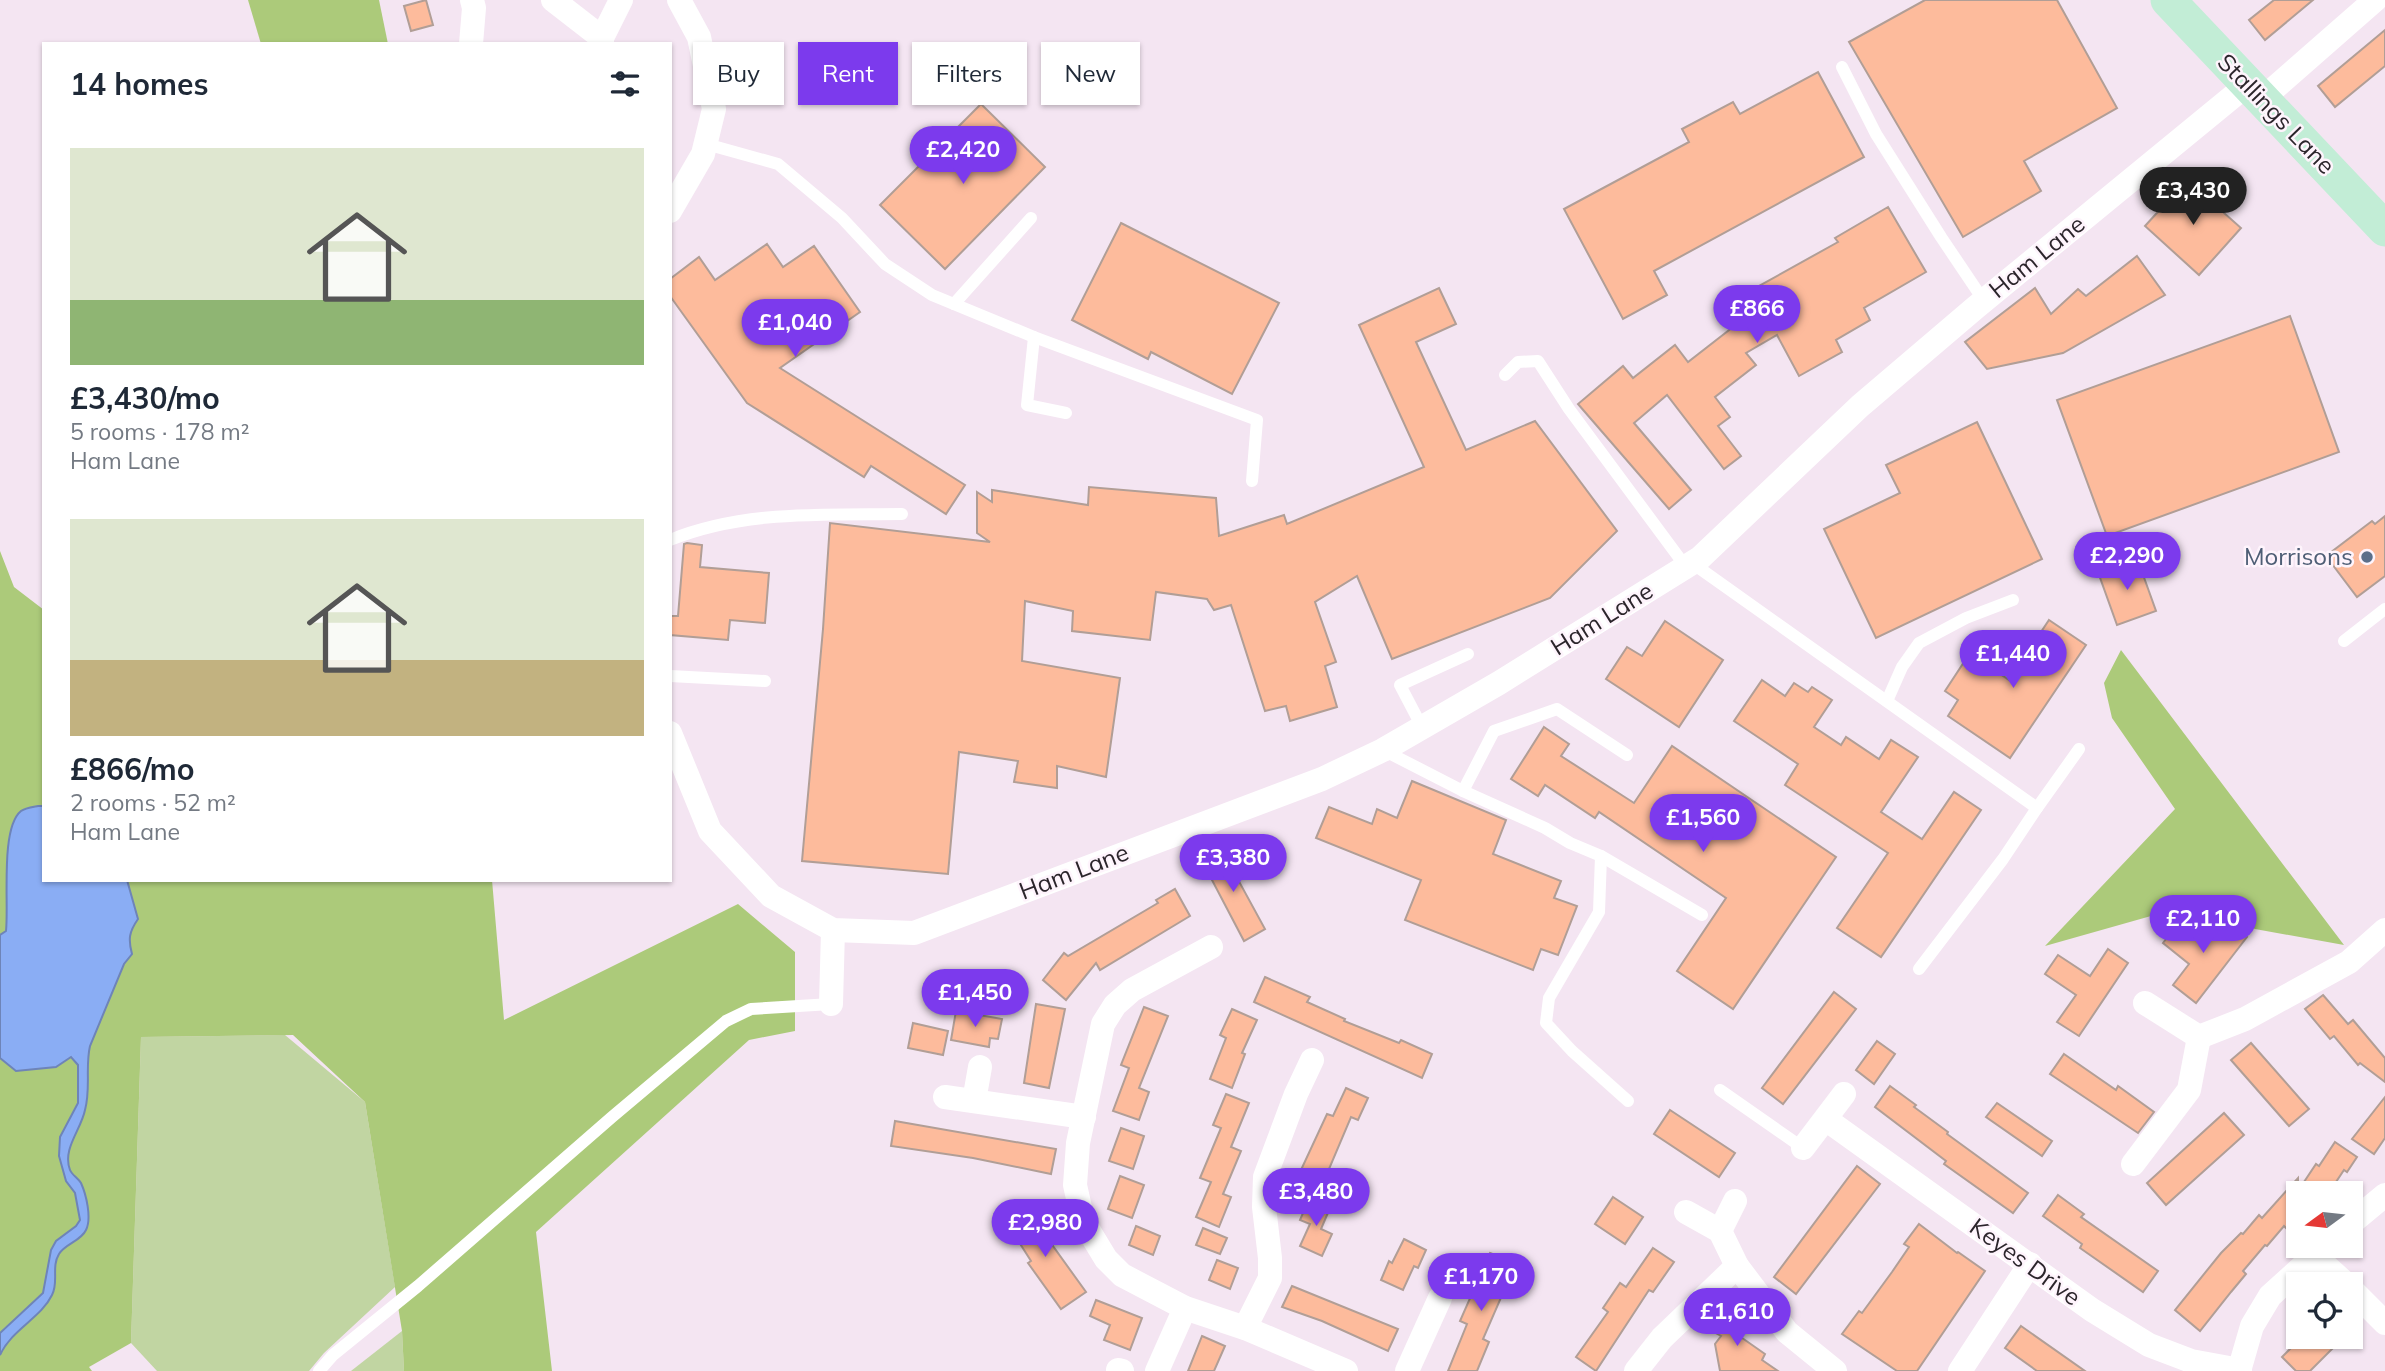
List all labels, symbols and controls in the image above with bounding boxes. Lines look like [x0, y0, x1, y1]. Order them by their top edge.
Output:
chip: Buy [693, 42, 784, 105]
chip: Rent [798, 42, 898, 105]
chip: Filters [912, 42, 1027, 105]
chip: New [1041, 42, 1140, 105]
street label: Stallings Lane [2212, 47, 2342, 180]
text: 14 homes [70, 65, 209, 103]
icon: filters [606, 65, 644, 103]
pin: £2,420 [906, 127, 1020, 186]
text: £2,420 [926, 134, 1000, 163]
pin: £3,430 [2136, 168, 2250, 227]
text: £3,430 [2156, 175, 2230, 204]
icon: home [294, 194, 420, 320]
street label: Ham Lane [1982, 208, 2090, 304]
pin: £866 [1716, 286, 1798, 345]
text: £866 [1729, 293, 1785, 322]
pin: £1,040 [738, 300, 852, 359]
text: £1,040 [758, 307, 832, 336]
text: £3,430/mo [70, 379, 220, 417]
text: 5 rooms · 178 m² [70, 417, 250, 446]
text: Ham Lane [70, 446, 180, 475]
pin: £2,290 [2070, 532, 2184, 592]
text: £2,290 [2090, 540, 2164, 569]
place label: Morrisons [2244, 541, 2353, 571]
marker: Morrisons [2359, 549, 2375, 565]
icon: home [294, 565, 420, 691]
street label: Ham Lane [1545, 575, 1658, 661]
pin: £1,440 [1956, 630, 2070, 690]
text: £1,440 [1976, 638, 2050, 667]
text: £866/mo [70, 750, 194, 788]
text: 2 rooms · 52 m² [70, 788, 236, 817]
pin: £1,560 [1646, 794, 1760, 854]
text: £1,560 [1666, 802, 1740, 831]
text: Ham Lane [70, 817, 180, 846]
pin: £3,380 [1176, 834, 1290, 894]
street label: Ham Lane [1015, 837, 1133, 906]
text: £3,380 [1196, 842, 1270, 871]
pin: £2,110 [2146, 895, 2260, 955]
text: £2,110 [2166, 903, 2240, 932]
pin: £1,450 [918, 970, 1032, 1029]
text: £1,450 [938, 977, 1012, 1006]
pin: £3,480 [1259, 1168, 1373, 1228]
text: £3,480 [1279, 1176, 1353, 1205]
north arrow [2286, 1181, 2362, 1258]
map controls [2286, 1181, 2363, 1349]
pin: £2,980 [988, 1200, 1102, 1259]
text: £2,980 [1008, 1207, 1082, 1236]
street label: Keyes Drive [1964, 1211, 2087, 1311]
pin: £1,170 [1424, 1254, 1538, 1313]
text: £1,170 [1444, 1261, 1518, 1290]
button: locate [2286, 1272, 2363, 1349]
pin: £1,610 [1680, 1288, 1794, 1348]
text: £1,610 [1700, 1296, 1774, 1325]

